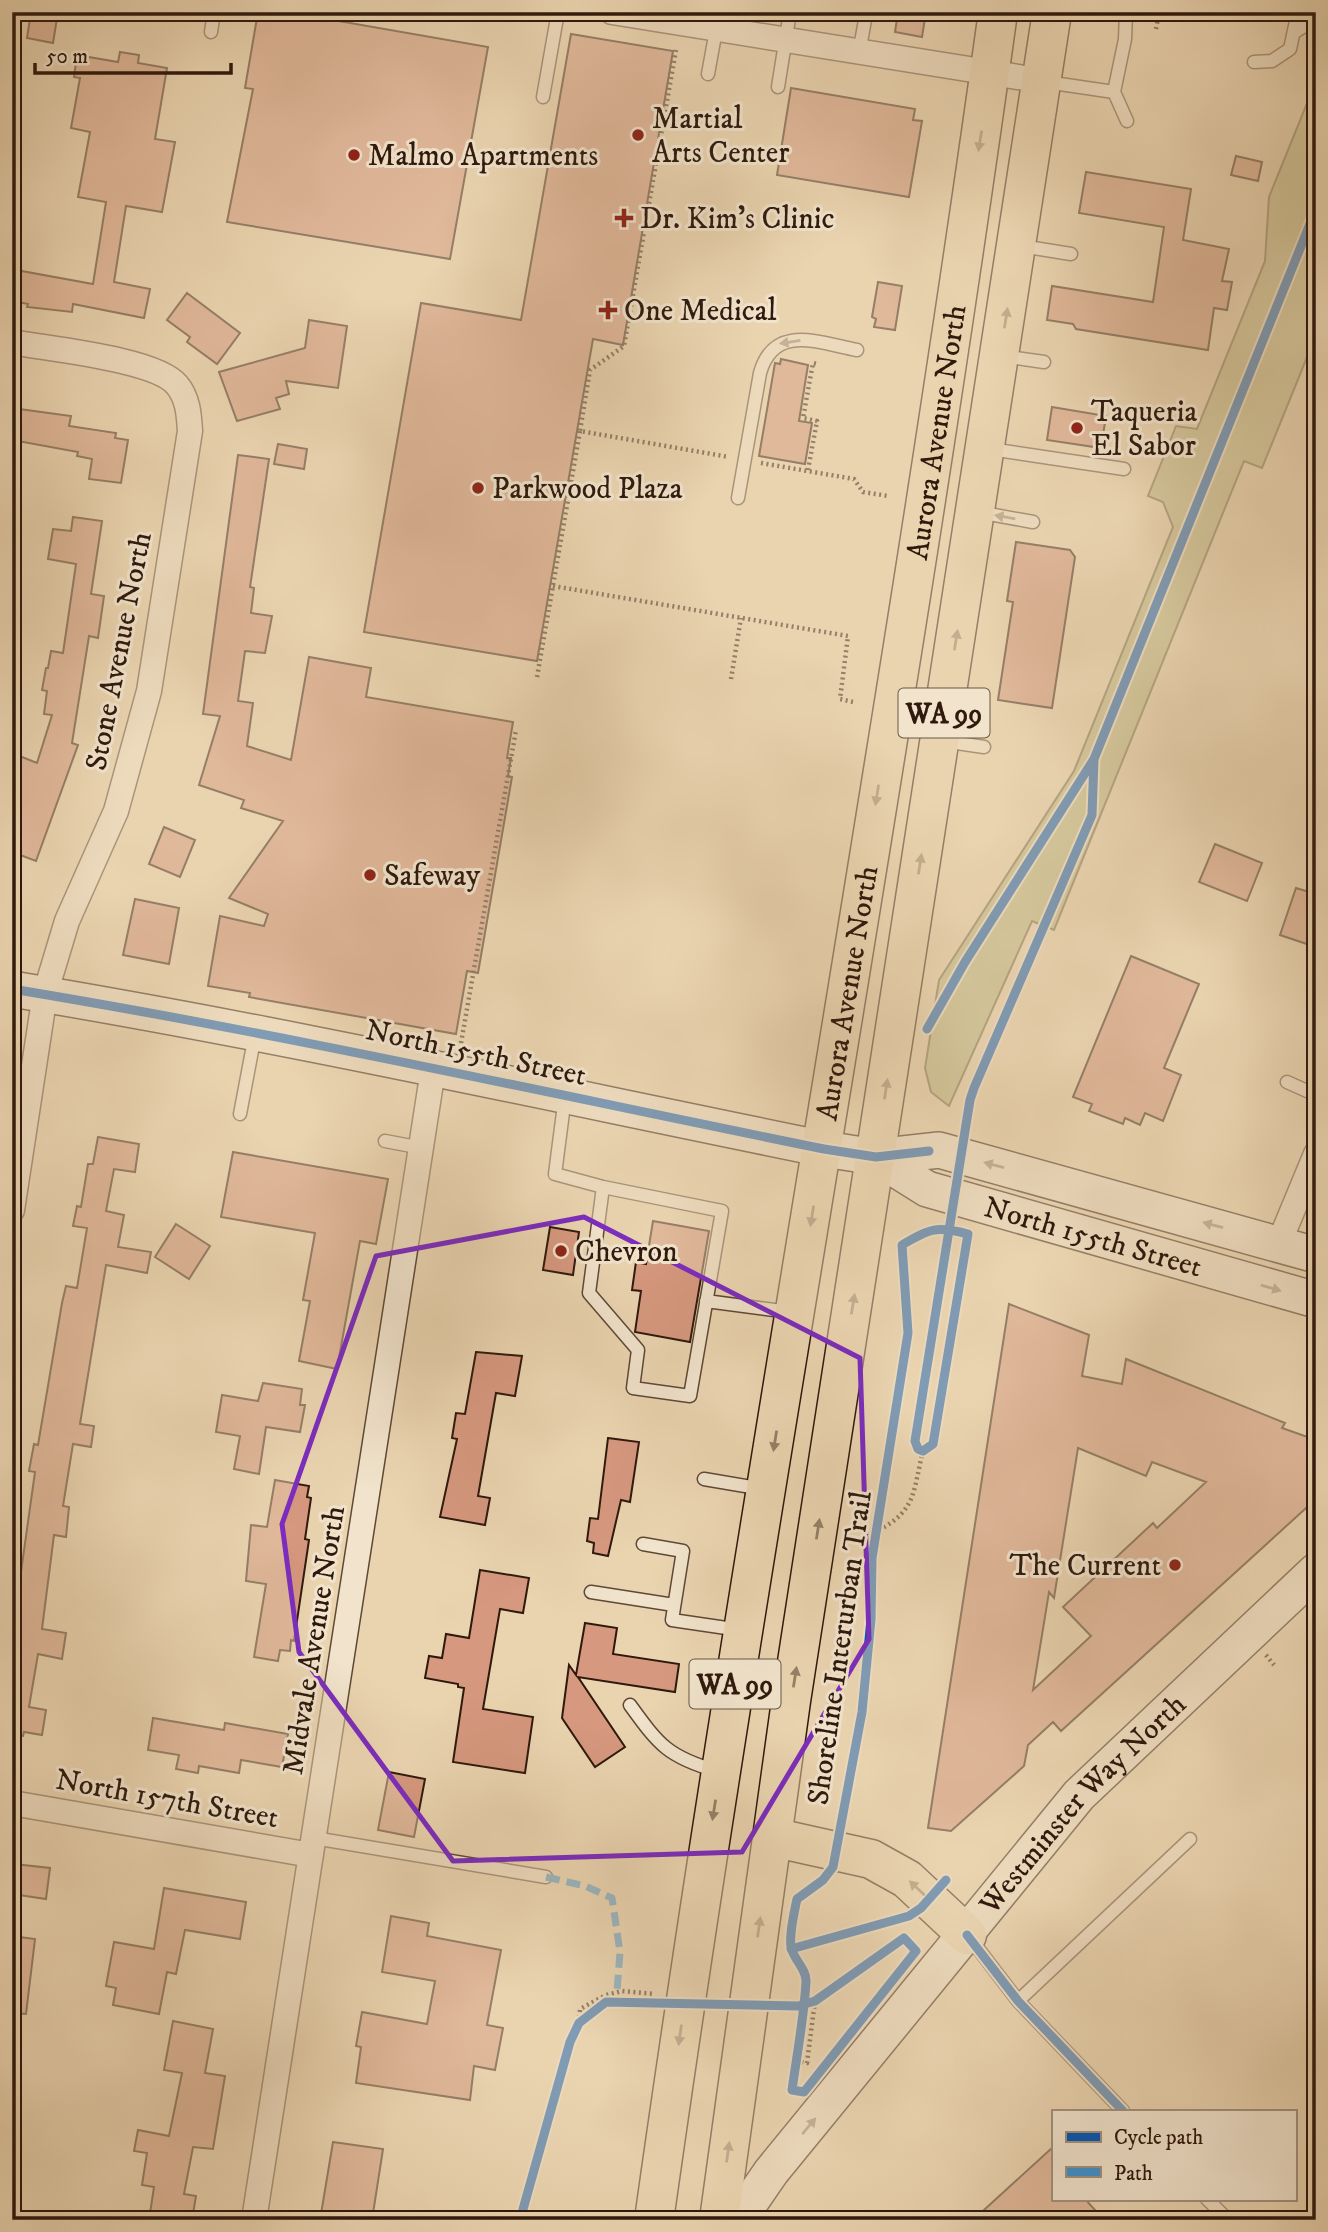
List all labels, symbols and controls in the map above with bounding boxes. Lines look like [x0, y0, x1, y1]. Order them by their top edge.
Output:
scale bar [35, 32, 231, 76]
text: 50 m [46, 44, 88, 70]
place label: Martial Arts Center [652, 101, 789, 172]
marker: Martial Arts Center [630, 127, 646, 143]
one-way arrow [974, 130, 985, 152]
place label: Malmo Apartments [368, 138, 598, 175]
marker: Malmo Apartments [346, 147, 362, 163]
place label: Dr. Kim's Clinic [640, 201, 835, 238]
marker: Dr. Kim's Clinic [614, 208, 634, 228]
place label: One Medical [624, 293, 776, 330]
marker: One Medical [598, 300, 618, 320]
street label: Aurora Avenue North [900, 302, 976, 563]
one-way arrow [1001, 307, 1012, 329]
one-way arrow [779, 337, 801, 348]
place label: Taqueria El Sabor [1091, 394, 1197, 465]
marker: Taqueria El Sabor [1069, 420, 1085, 436]
place label: Parkwood Plaza [492, 471, 683, 508]
marker: Parkwood Plaza [470, 480, 486, 496]
one-way arrow [993, 511, 1015, 522]
street label: Stone Avenue North [78, 529, 161, 774]
one-way arrow [951, 629, 962, 651]
road number: WA 99 [898, 688, 990, 738]
one-way arrow [871, 784, 882, 806]
one-way arrow [915, 853, 926, 875]
place label: Safeway [384, 858, 481, 895]
street label: Aurora Avenue North [809, 863, 887, 1123]
marker: Safeway [362, 867, 378, 883]
street label: North 155th Street [362, 1012, 589, 1095]
one-way arrow [881, 1078, 892, 1100]
one-way arrow [983, 1160, 1004, 1170]
street label: North 155th Street [980, 1189, 1206, 1287]
one-way arrow [806, 1205, 817, 1227]
one-way arrow [1202, 1219, 1224, 1230]
place label: Chevron [575, 1234, 678, 1271]
marker: Chevron [553, 1243, 569, 1259]
one-way arrow [1261, 1283, 1282, 1293]
one-way arrow [848, 1293, 859, 1315]
one-way arrow [769, 1430, 780, 1452]
street label: Shoreline Interurban Trail [800, 1489, 881, 1808]
street label: Midvale Avenue North [275, 1503, 354, 1777]
one-way arrow [813, 1518, 824, 1540]
place label: The Current [1009, 1548, 1161, 1585]
marker: The Current [1167, 1557, 1183, 1573]
road number: WA 99 [690, 1660, 780, 1708]
one-way arrow [790, 1665, 801, 1687]
street label: Westminster Way North [972, 1686, 1195, 1923]
street label: North 157th Street [52, 1762, 281, 1837]
one-way arrow [708, 1799, 719, 1821]
one-way arrow [909, 1881, 926, 1897]
one-way arrow [754, 1916, 765, 1938]
one-way arrow [674, 2024, 685, 2046]
legend [1052, 2110, 1296, 2200]
one-way arrow [801, 2118, 816, 2136]
text: Cycle path [1114, 2125, 1203, 2151]
one-way arrow [723, 2141, 734, 2163]
text: Path [1114, 2161, 1153, 2187]

